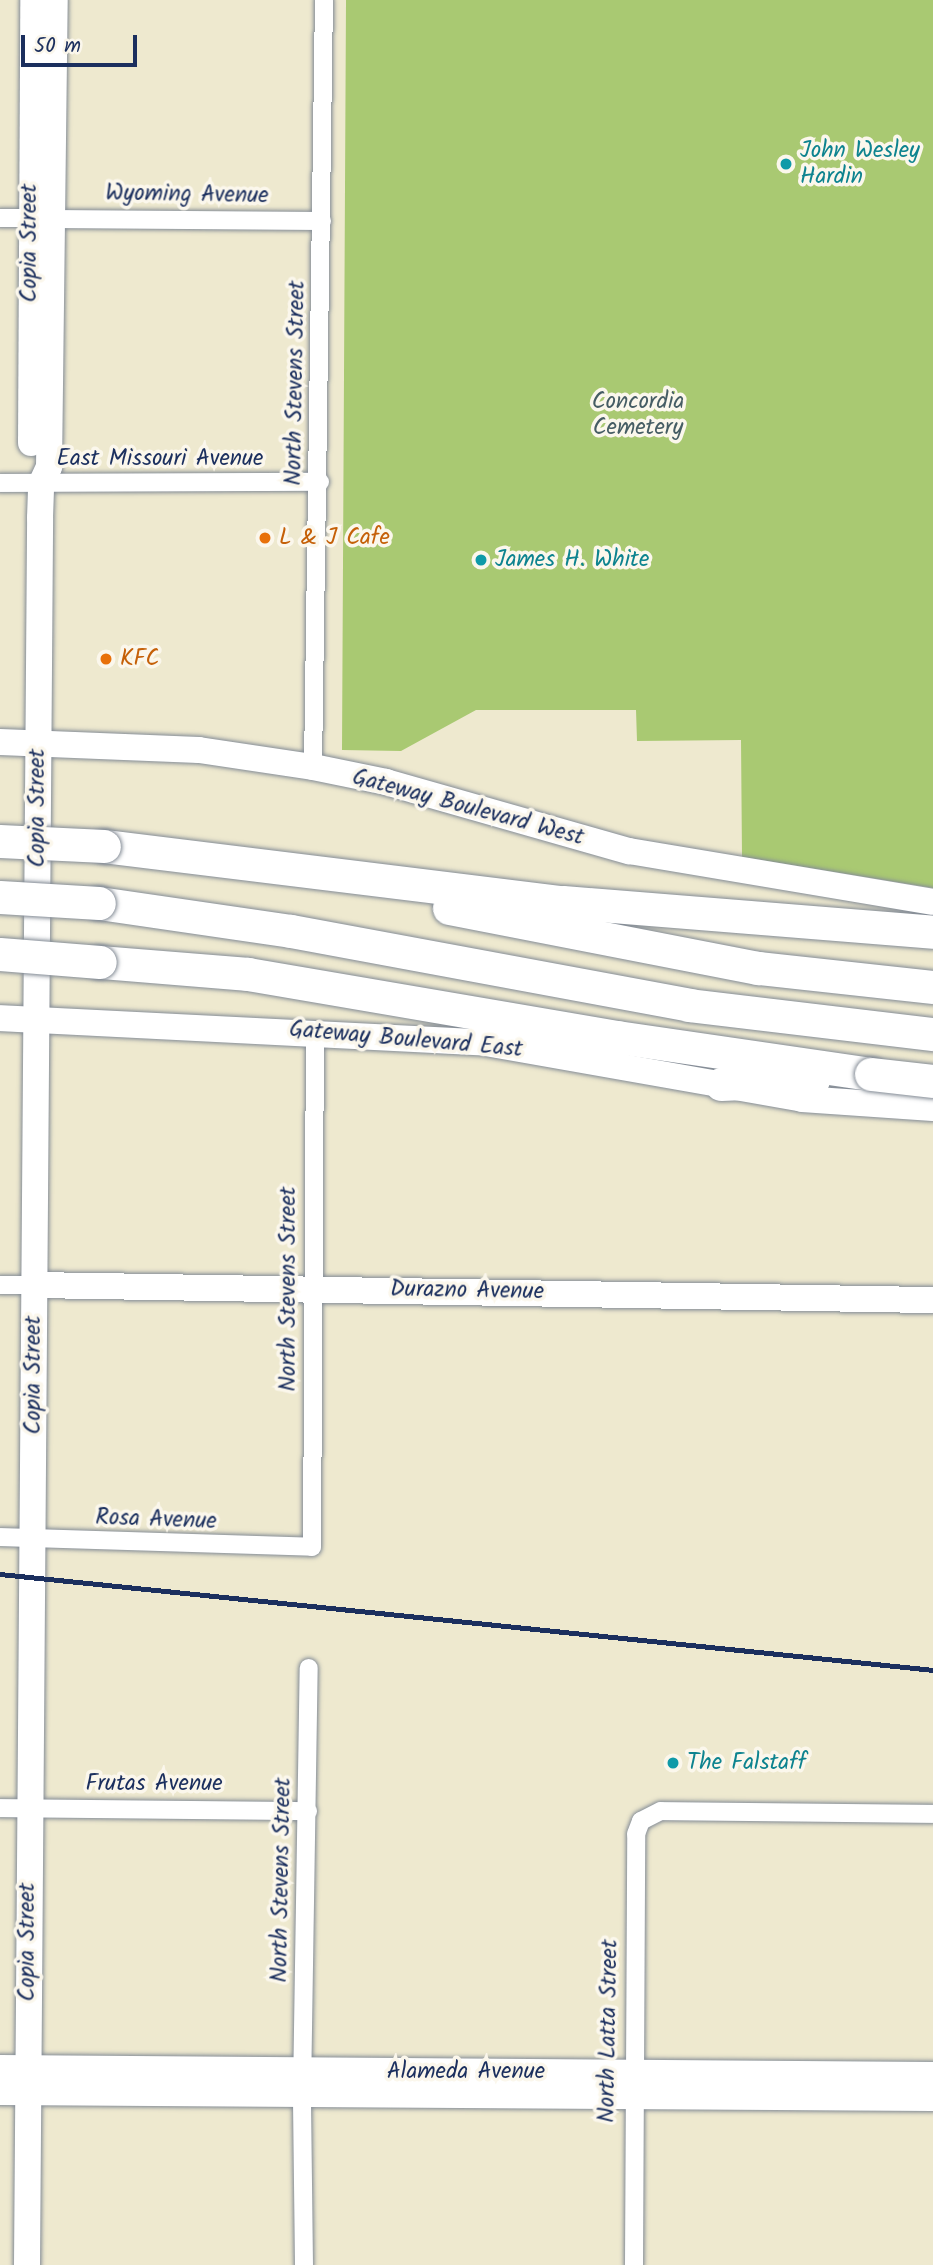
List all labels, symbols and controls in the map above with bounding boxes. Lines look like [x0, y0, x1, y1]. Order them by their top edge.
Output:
scale bar [24, 21, 140, 65]
text: 50 m [34, 30, 81, 63]
place label: John Wesley Hardin [800, 137, 920, 191]
marker: John Wesley Hardin [778, 156, 794, 172]
street label: Wyoming Avenue [105, 180, 269, 210]
street label: Copia Street [16, 183, 44, 303]
street label: North Stevens Street [280, 280, 312, 486]
park label: Concordia Cemetery [592, 388, 684, 442]
street label: East Missouri Avenue [57, 445, 263, 473]
place label: L & J Cafe [279, 524, 390, 552]
marker: L & J Cafe [257, 530, 273, 546]
place label: James H. White [495, 546, 649, 574]
marker: James H. White [473, 552, 489, 568]
place label: KFC [120, 645, 159, 673]
marker: KFC [98, 651, 114, 667]
street label: Copia Street [24, 748, 52, 868]
street label: Gateway Boulevard West [349, 764, 587, 852]
street label: Gateway Boulevard East [288, 1016, 524, 1064]
street label: North Stevens Street [275, 1186, 303, 1392]
street label: Durazno Avenue [390, 1276, 544, 1306]
street label: Copia Street [20, 1315, 48, 1435]
street label: Rosa Avenue [95, 1504, 217, 1536]
place label: The Falstaff [687, 1749, 806, 1777]
marker: The Falstaff [665, 1755, 681, 1771]
street label: Frutas Avenue [85, 1770, 223, 1798]
street label: North Stevens Street [266, 1777, 298, 1983]
street label: Copia Street [14, 1882, 42, 2002]
street label: North Latta Street [594, 1939, 624, 2123]
street label: Alameda Avenue [387, 2058, 545, 2086]

